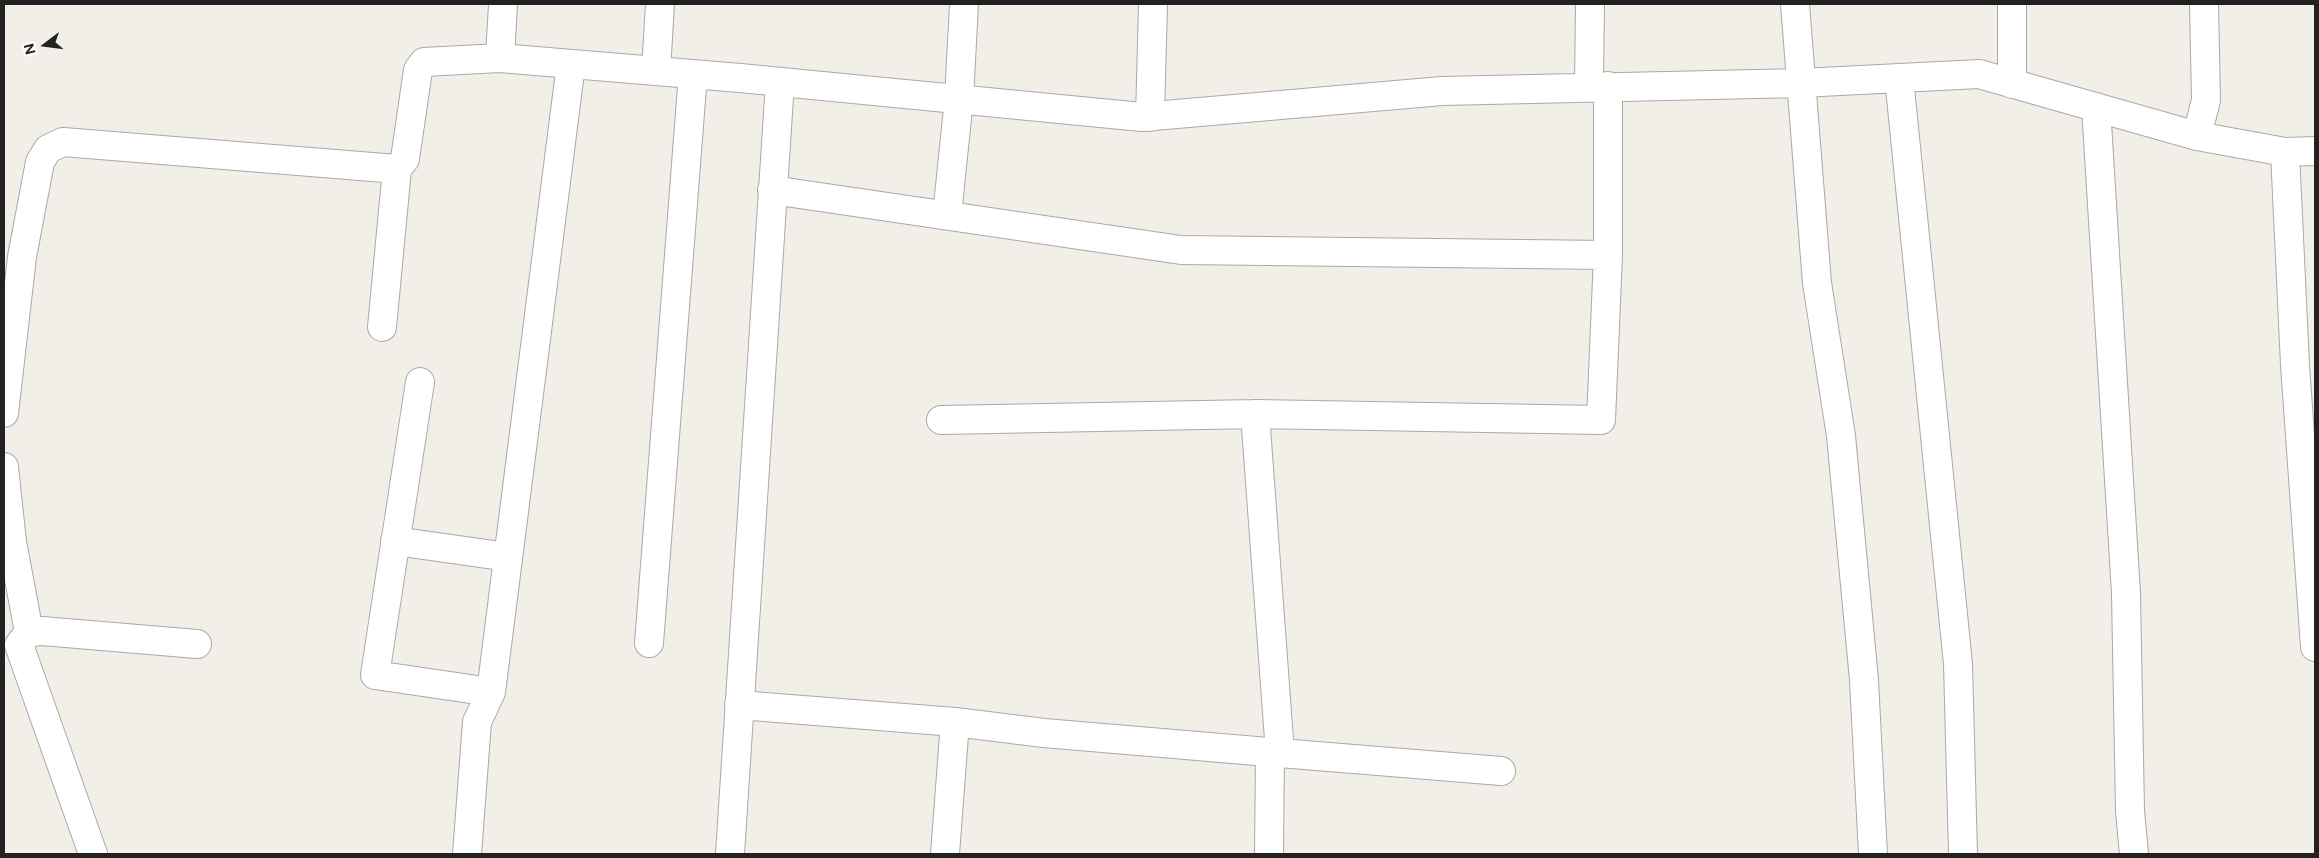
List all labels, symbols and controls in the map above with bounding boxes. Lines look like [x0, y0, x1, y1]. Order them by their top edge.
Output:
north arrow [20, 20, 70, 70]
text: N [20, 42, 40, 56]

